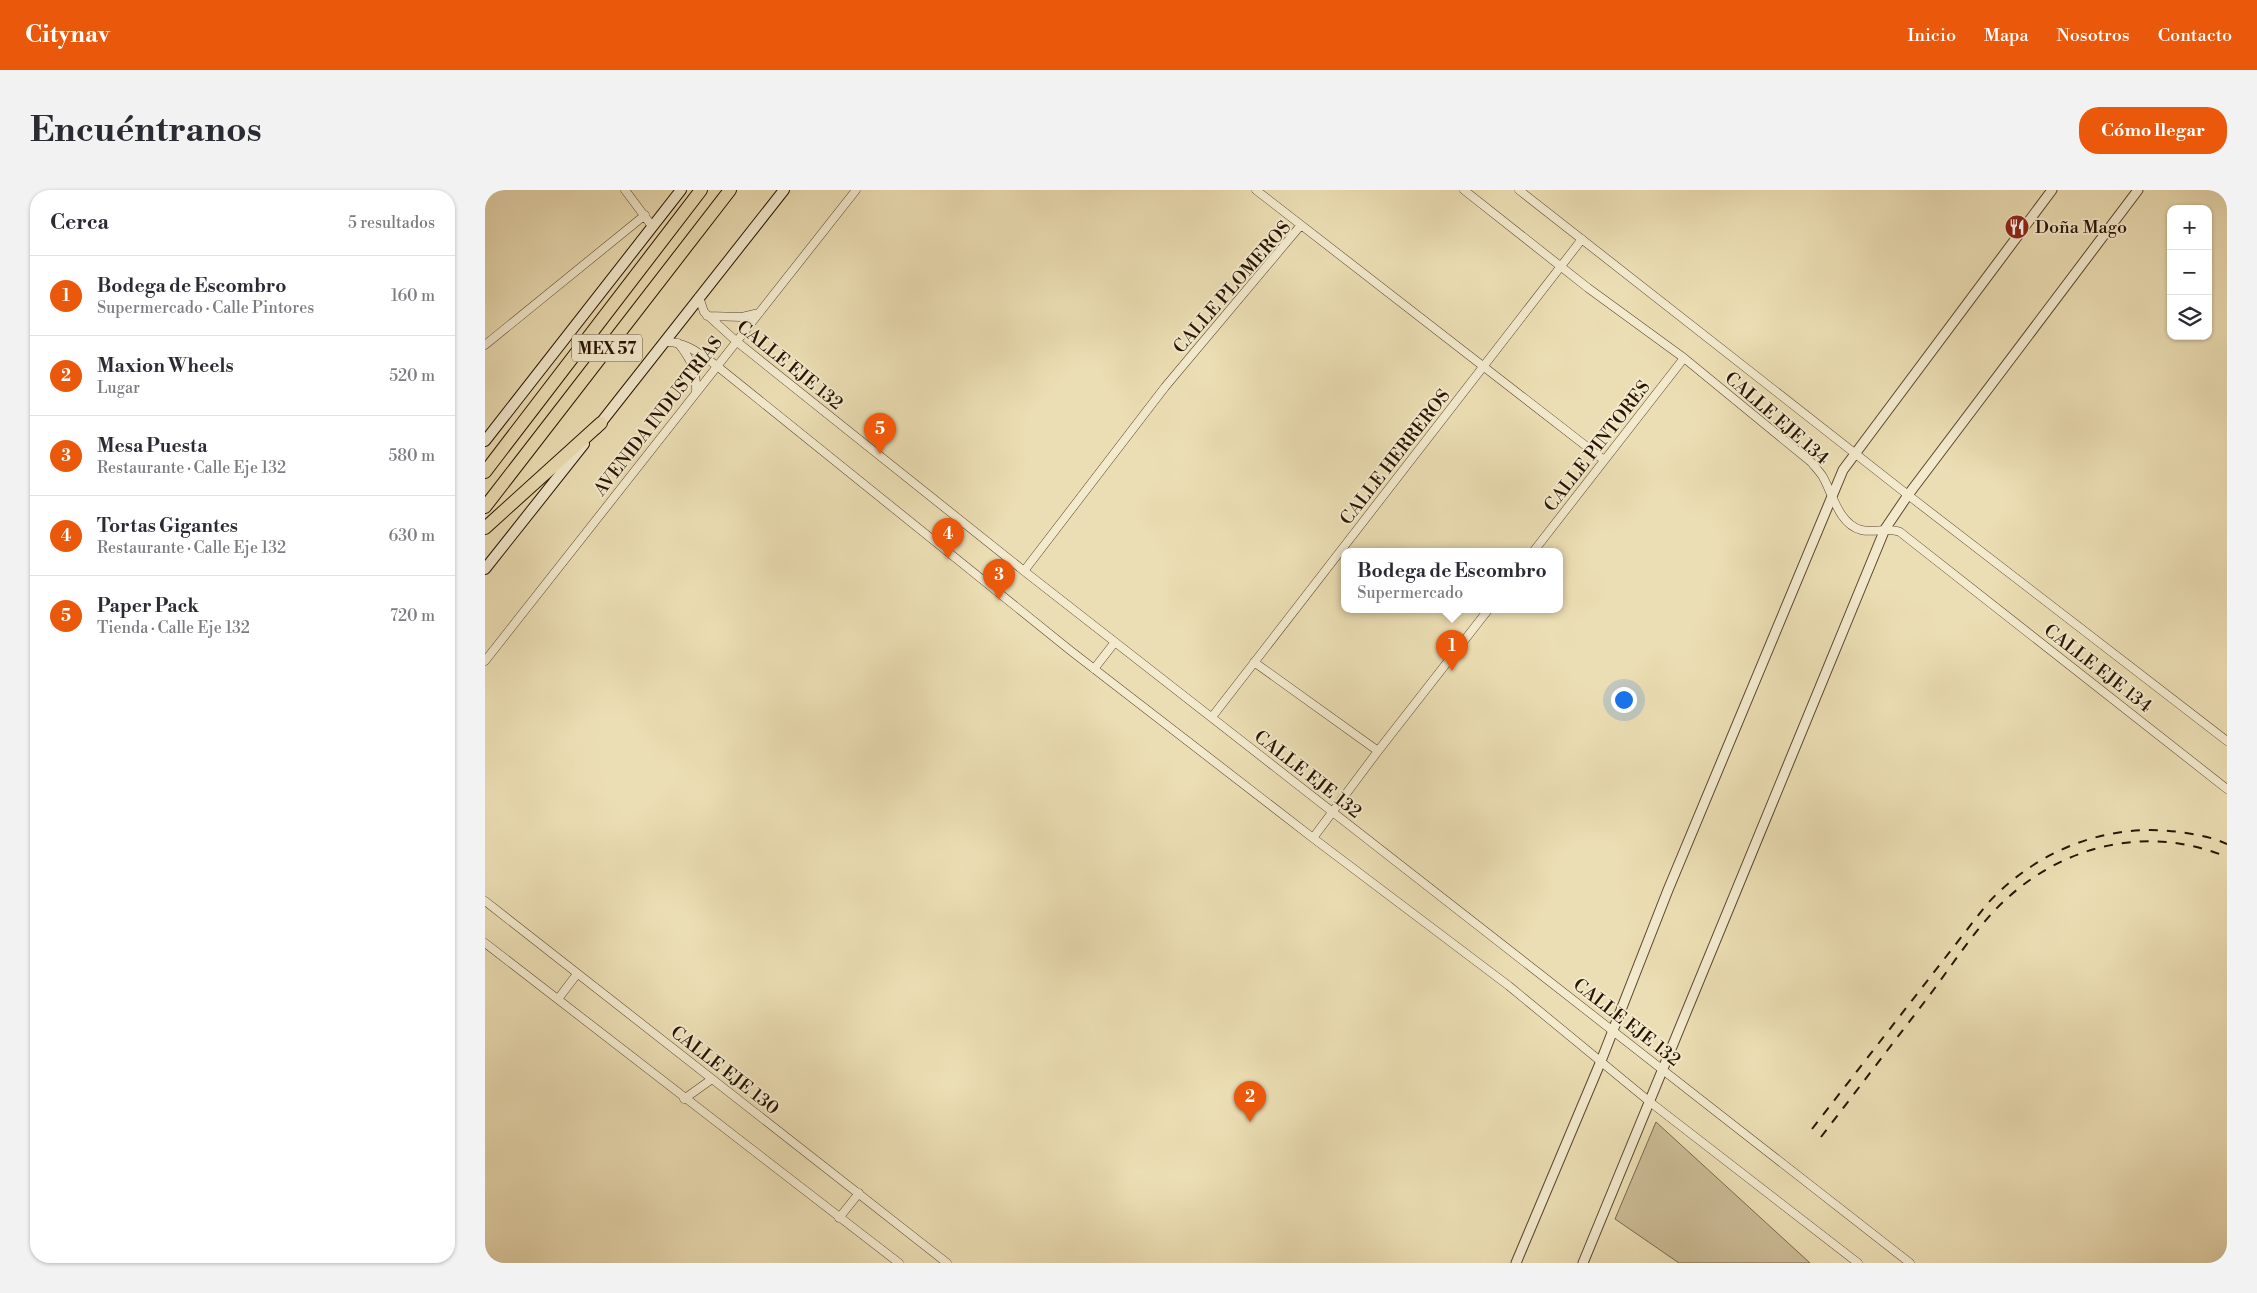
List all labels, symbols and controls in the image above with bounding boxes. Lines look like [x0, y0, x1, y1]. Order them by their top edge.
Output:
text: Citynav [25, 20, 110, 50]
text: Inicio [1907, 24, 1956, 47]
text: Mapa [1984, 24, 2029, 47]
text: Nosotros [2057, 24, 2130, 47]
text: Contacto [2158, 24, 2232, 47]
button: Cómo llegar [2079, 107, 2227, 154]
text: Encuéntranos [30, 109, 262, 152]
map controls [2167, 205, 2212, 340]
button: + [2167, 205, 2212, 250]
text: Cerca [50, 210, 109, 236]
text: 5 resultados [348, 213, 435, 233]
restaurant icon: Doña Mago [2004, 214, 2030, 240]
street label: CALLE PLOMEROS [1168, 216, 1296, 358]
place label: Doña Mago [2035, 216, 2127, 239]
button: − [2167, 250, 2212, 295]
text: Bodega de Escombro [97, 274, 287, 298]
text: 1 [62, 286, 70, 306]
text: 160 m [391, 286, 435, 306]
button: layers [2167, 295, 2212, 340]
text: Supermercado · Calle Pintores [97, 298, 314, 318]
street label: CALLE EJE 132 [732, 316, 847, 415]
street label: AVENIDA INDUSTRIAS [588, 332, 728, 502]
road number: MEX 57 [572, 334, 642, 362]
text: Maxion Wheels [97, 354, 234, 378]
text: 2 [61, 366, 71, 386]
text: 520 m [389, 366, 435, 386]
street label: CALLE EJE 134 [1720, 367, 1834, 470]
street label: CALLE PINTORES [1539, 376, 1656, 516]
text: Lugar [97, 378, 140, 398]
street label: CALLE HERREROS [1335, 385, 1456, 530]
pin: 5 [864, 413, 896, 454]
text: Mesa Puesta [97, 434, 208, 458]
text: 3 [61, 446, 71, 466]
text: 580 m [388, 446, 435, 466]
text: Restaurante · Calle Eje 132 [97, 458, 286, 478]
text: Tortas Gigantes [97, 514, 238, 538]
pin: 4 [932, 518, 964, 559]
text: 4 [61, 526, 71, 546]
text: 630 m [389, 526, 435, 546]
text: Restaurante · Calle Eje 132 [97, 538, 286, 558]
popup [1341, 548, 1563, 613]
pin: 3 [983, 559, 1015, 600]
text: Bodega de Escombro [1357, 559, 1547, 583]
text: Supermercado [1357, 583, 1463, 603]
text: Paper Pack [97, 594, 199, 618]
text: 5 [61, 606, 71, 626]
text: 720 m [390, 606, 435, 626]
text: Tienda · Calle Eje 132 [97, 618, 250, 638]
street label: CALLE EJE 134 [2039, 619, 2157, 718]
pin: 1 [1436, 630, 1468, 671]
your location [1611, 687, 1637, 713]
street label: CALLE EJE 132 [1249, 725, 1366, 823]
street label: CALLE EJE 132 [1568, 973, 1685, 1071]
street label: CALLE EJE 130 [666, 1021, 784, 1120]
pin: 2 [1234, 1081, 1266, 1122]

